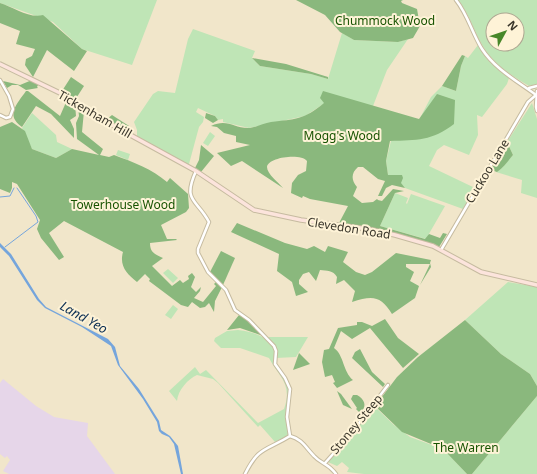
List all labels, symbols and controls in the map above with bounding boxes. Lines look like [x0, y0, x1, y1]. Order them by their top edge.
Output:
park label: Chummock Wood [335, 12, 435, 29]
north arrow [485, 12, 525, 52]
text: N [504, 17, 522, 34]
street label: Tickenham Hill [55, 86, 135, 142]
park label: Mogg's Wood [304, 127, 380, 144]
street label: Cuckoo Lane [461, 136, 513, 206]
park label: Towerhouse Wood [71, 196, 175, 213]
street label: Clevedon Road [306, 213, 392, 243]
water label: Land Yeo [57, 297, 111, 337]
street label: Stoney Steep [326, 390, 386, 458]
park label: The Warren [433, 439, 499, 456]

